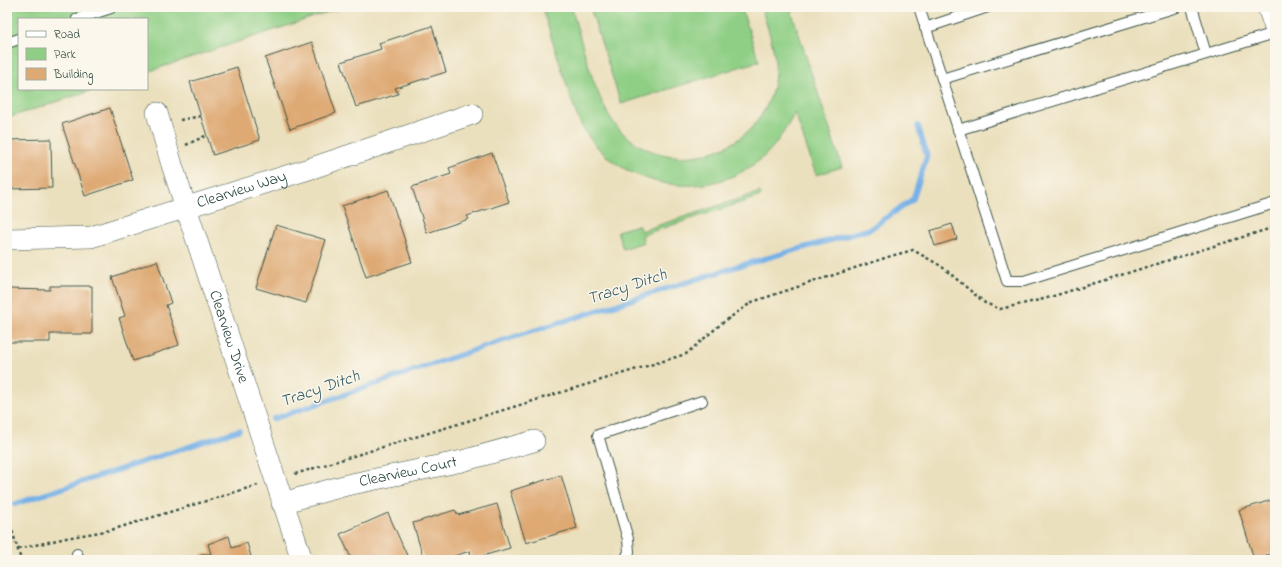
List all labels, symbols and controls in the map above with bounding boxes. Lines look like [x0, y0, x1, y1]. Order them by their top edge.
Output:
legend [18, 18, 148, 90]
text: Road [54, 26, 80, 44]
text: Park [54, 46, 76, 64]
text: Building [53, 66, 93, 85]
street label: Clearview Way [194, 165, 290, 215]
water label: Tracy Ditch [584, 262, 671, 313]
street label: Clearview Drive [202, 287, 255, 387]
water label: Tracy Ditch [277, 363, 364, 415]
street label: Clearview Court [357, 450, 460, 494]

